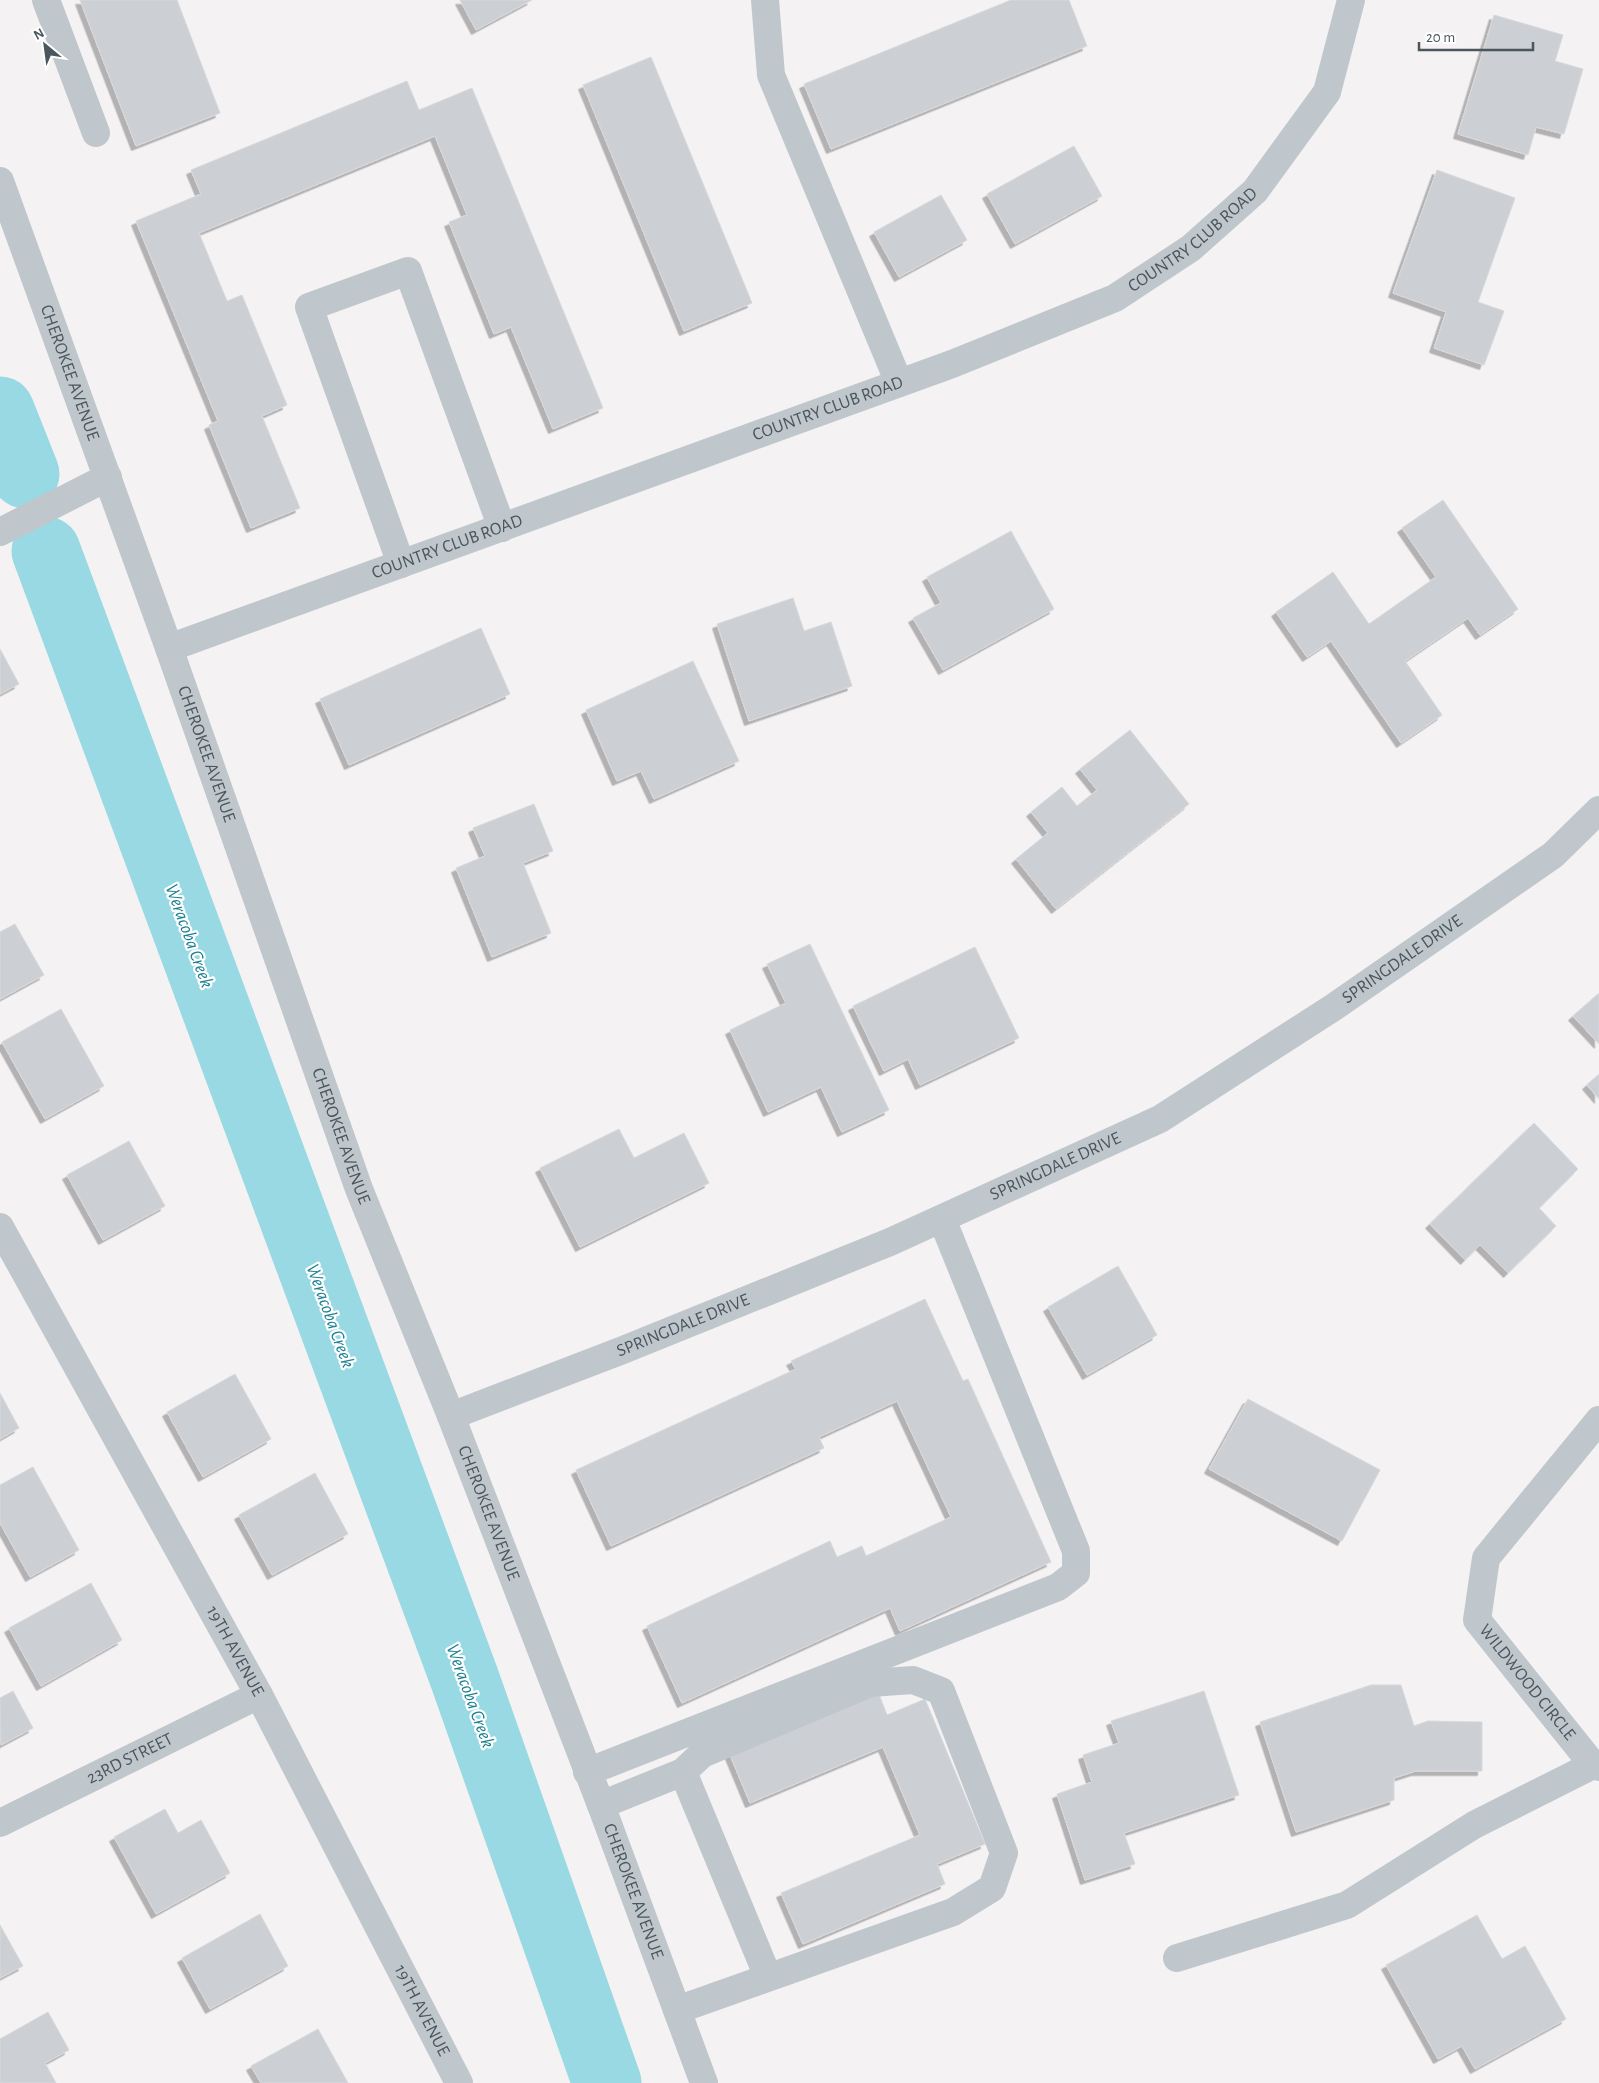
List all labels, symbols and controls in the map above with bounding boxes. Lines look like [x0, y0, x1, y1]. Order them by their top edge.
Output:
north arrow [20, 20, 70, 70]
scale bar [1419, 20, 1533, 52]
text: N [32, 26, 47, 43]
text: 20 m [1426, 30, 1455, 45]
street label: COUNTRY CLUB ROAD [1125, 184, 1261, 296]
street label: CHEROKEE AVENUE [37, 303, 102, 443]
street label: COUNTRY CLUB ROAD [750, 373, 906, 445]
street label: COUNTRY CLUB ROAD [370, 512, 525, 583]
street label: CHEROKEE AVENUE [174, 684, 239, 825]
water label: Weracoba Creek [161, 882, 217, 991]
street label: SPRINGDALE DRIVE [1339, 912, 1466, 1007]
street label: CHEROKEE AVENUE [308, 1066, 373, 1207]
street label: SPRINGDALE DRIVE [987, 1129, 1124, 1204]
water label: Weracoba Creek [302, 1262, 358, 1371]
street label: SPRINGDALE DRIVE [614, 1291, 752, 1361]
street label: CHEROKEE AVENUE [454, 1443, 523, 1583]
street label: 19TH AVENUE [203, 1603, 267, 1700]
street label: WILDWOOD CIRCLE [1475, 1621, 1579, 1744]
water label: Weracoba Creek [442, 1642, 498, 1751]
street label: 23RD STREET [84, 1730, 176, 1788]
street label: CHEROKEE AVENUE [600, 1821, 666, 1962]
street label: 19TH AVENUE [391, 1962, 453, 2059]

